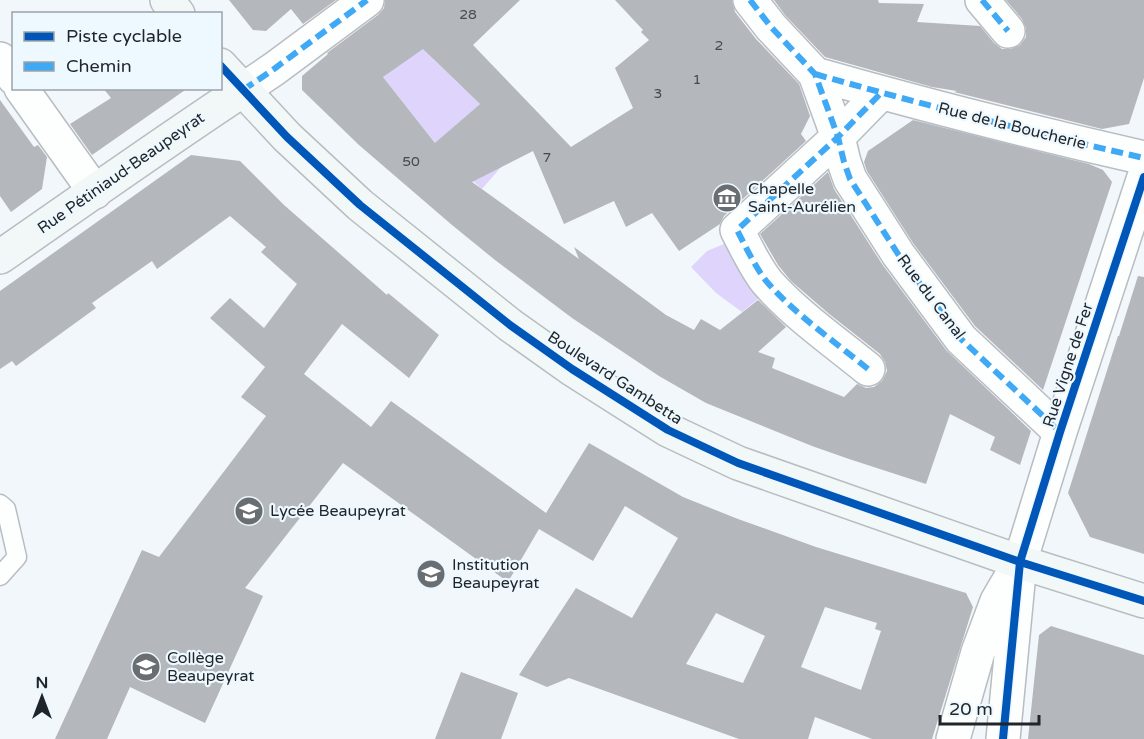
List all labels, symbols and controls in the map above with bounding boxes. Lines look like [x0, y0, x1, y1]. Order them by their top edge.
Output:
house number: 28 [459, 6, 477, 23]
legend [12, 12, 222, 90]
text: Piste cyclable [66, 25, 182, 47]
house number: 2 [715, 37, 723, 54]
text: Chemin [66, 55, 132, 77]
house number: 1 [693, 71, 701, 88]
house number: 3 [654, 85, 662, 102]
street label: Rue de la Boucherie [936, 98, 1088, 154]
street label: Rue Pétiniaud-Beaupeyrat [34, 108, 208, 238]
house number: 7 [543, 149, 551, 166]
house number: 50 [402, 153, 420, 170]
place label: Chapelle Saint-Aurélien [748, 179, 856, 217]
museum icon: Chapelle Saint-Aurélien [711, 182, 743, 214]
street label: Rue du Canal [893, 251, 969, 343]
street label: Rue Vigne de Fer [1038, 299, 1098, 430]
street label: Boulevard Gambetta [544, 327, 686, 429]
school or university icon: Lycée Beaupeyrat [233, 495, 265, 527]
place label: Lycée Beaupeyrat [270, 501, 406, 521]
place label: Institution Beaupeyrat [452, 555, 539, 593]
school or university icon: Institution Beaupeyrat [415, 558, 447, 590]
place label: Collège Beaupeyrat [167, 648, 254, 686]
school or university icon: Collège Beaupeyrat [130, 651, 162, 683]
north arrow [12, 667, 72, 727]
text: N [36, 673, 48, 693]
scale bar [940, 688, 1039, 726]
text: 20 m [949, 698, 993, 720]

